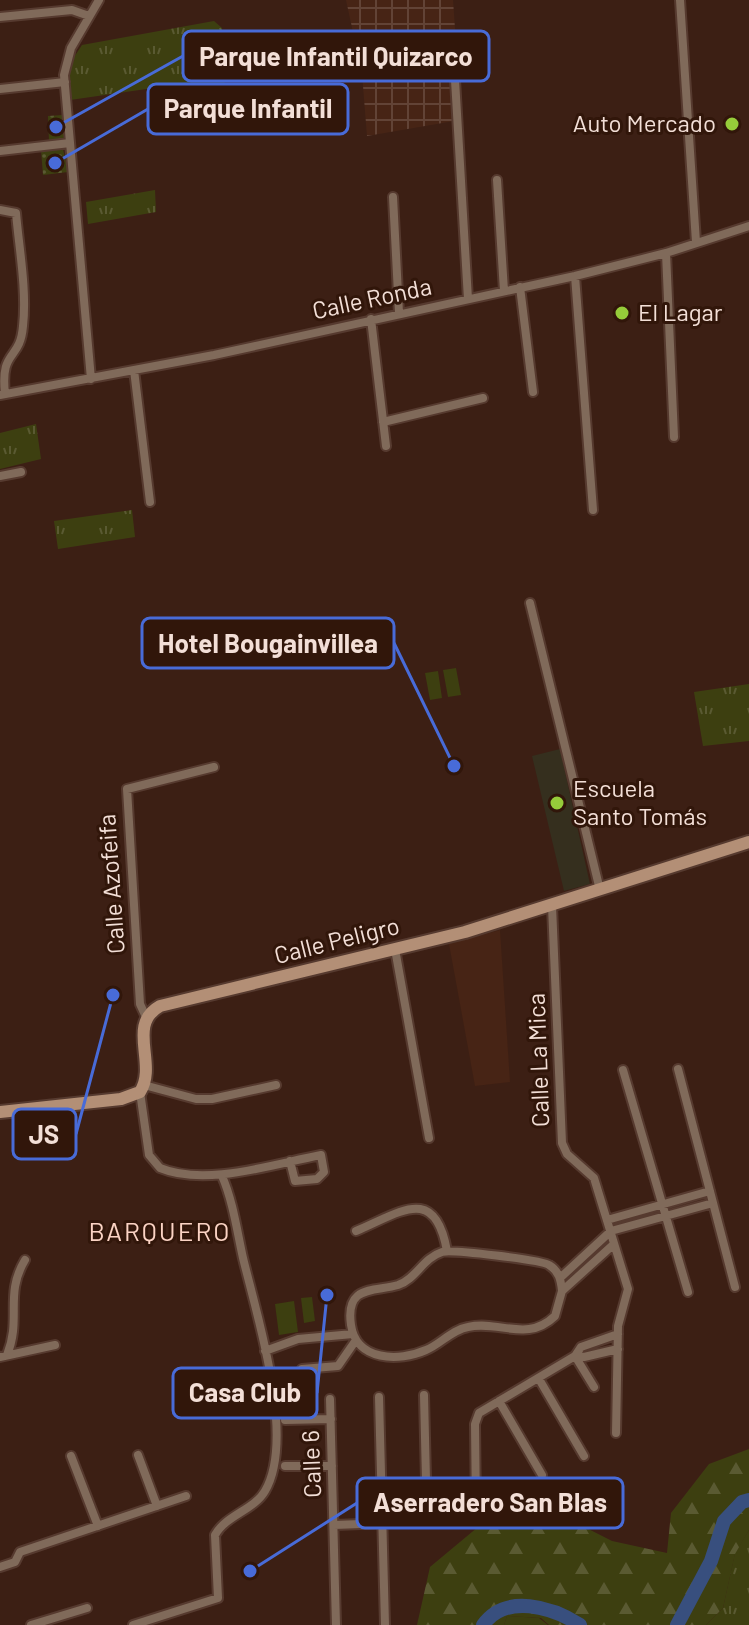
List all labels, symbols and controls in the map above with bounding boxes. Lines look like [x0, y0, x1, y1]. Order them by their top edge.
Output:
callout: Parque Infantil Quizarco [183, 31, 489, 81]
text: Parque Infantil Quizarco [199, 40, 473, 71]
callout: Parque Infantil [148, 84, 348, 134]
text: Parque Infantil [164, 92, 332, 123]
place label: Auto Mercado [573, 108, 716, 137]
marker: Auto Mercado [723, 115, 741, 133]
street label: Calle Ronda [309, 271, 434, 324]
place label: El Lagar [638, 297, 723, 326]
marker: El Lagar [613, 304, 631, 322]
callout: Hotel Bougainvillea [142, 618, 394, 668]
text: Hotel Bougainvillea [158, 627, 378, 658]
place label: Escuela Santo Tomás [573, 773, 707, 830]
marker: Escuela Santo Tomás [548, 794, 566, 812]
street label: Calle Azofeifa [91, 813, 130, 955]
street label: Calle Peligro [271, 910, 402, 969]
street label: Calle La Mica [521, 993, 554, 1128]
callout: JS [13, 1109, 76, 1159]
text: JS [29, 1118, 59, 1149]
district label: BARQUERO [88, 1215, 232, 1246]
callout: Casa Club [173, 1368, 317, 1418]
text: Casa Club [189, 1376, 301, 1407]
street label: Calle 6 [295, 1430, 326, 1498]
callout: Aserradero San Blas [357, 1478, 623, 1528]
text: Aserradero San Blas [373, 1486, 607, 1517]

